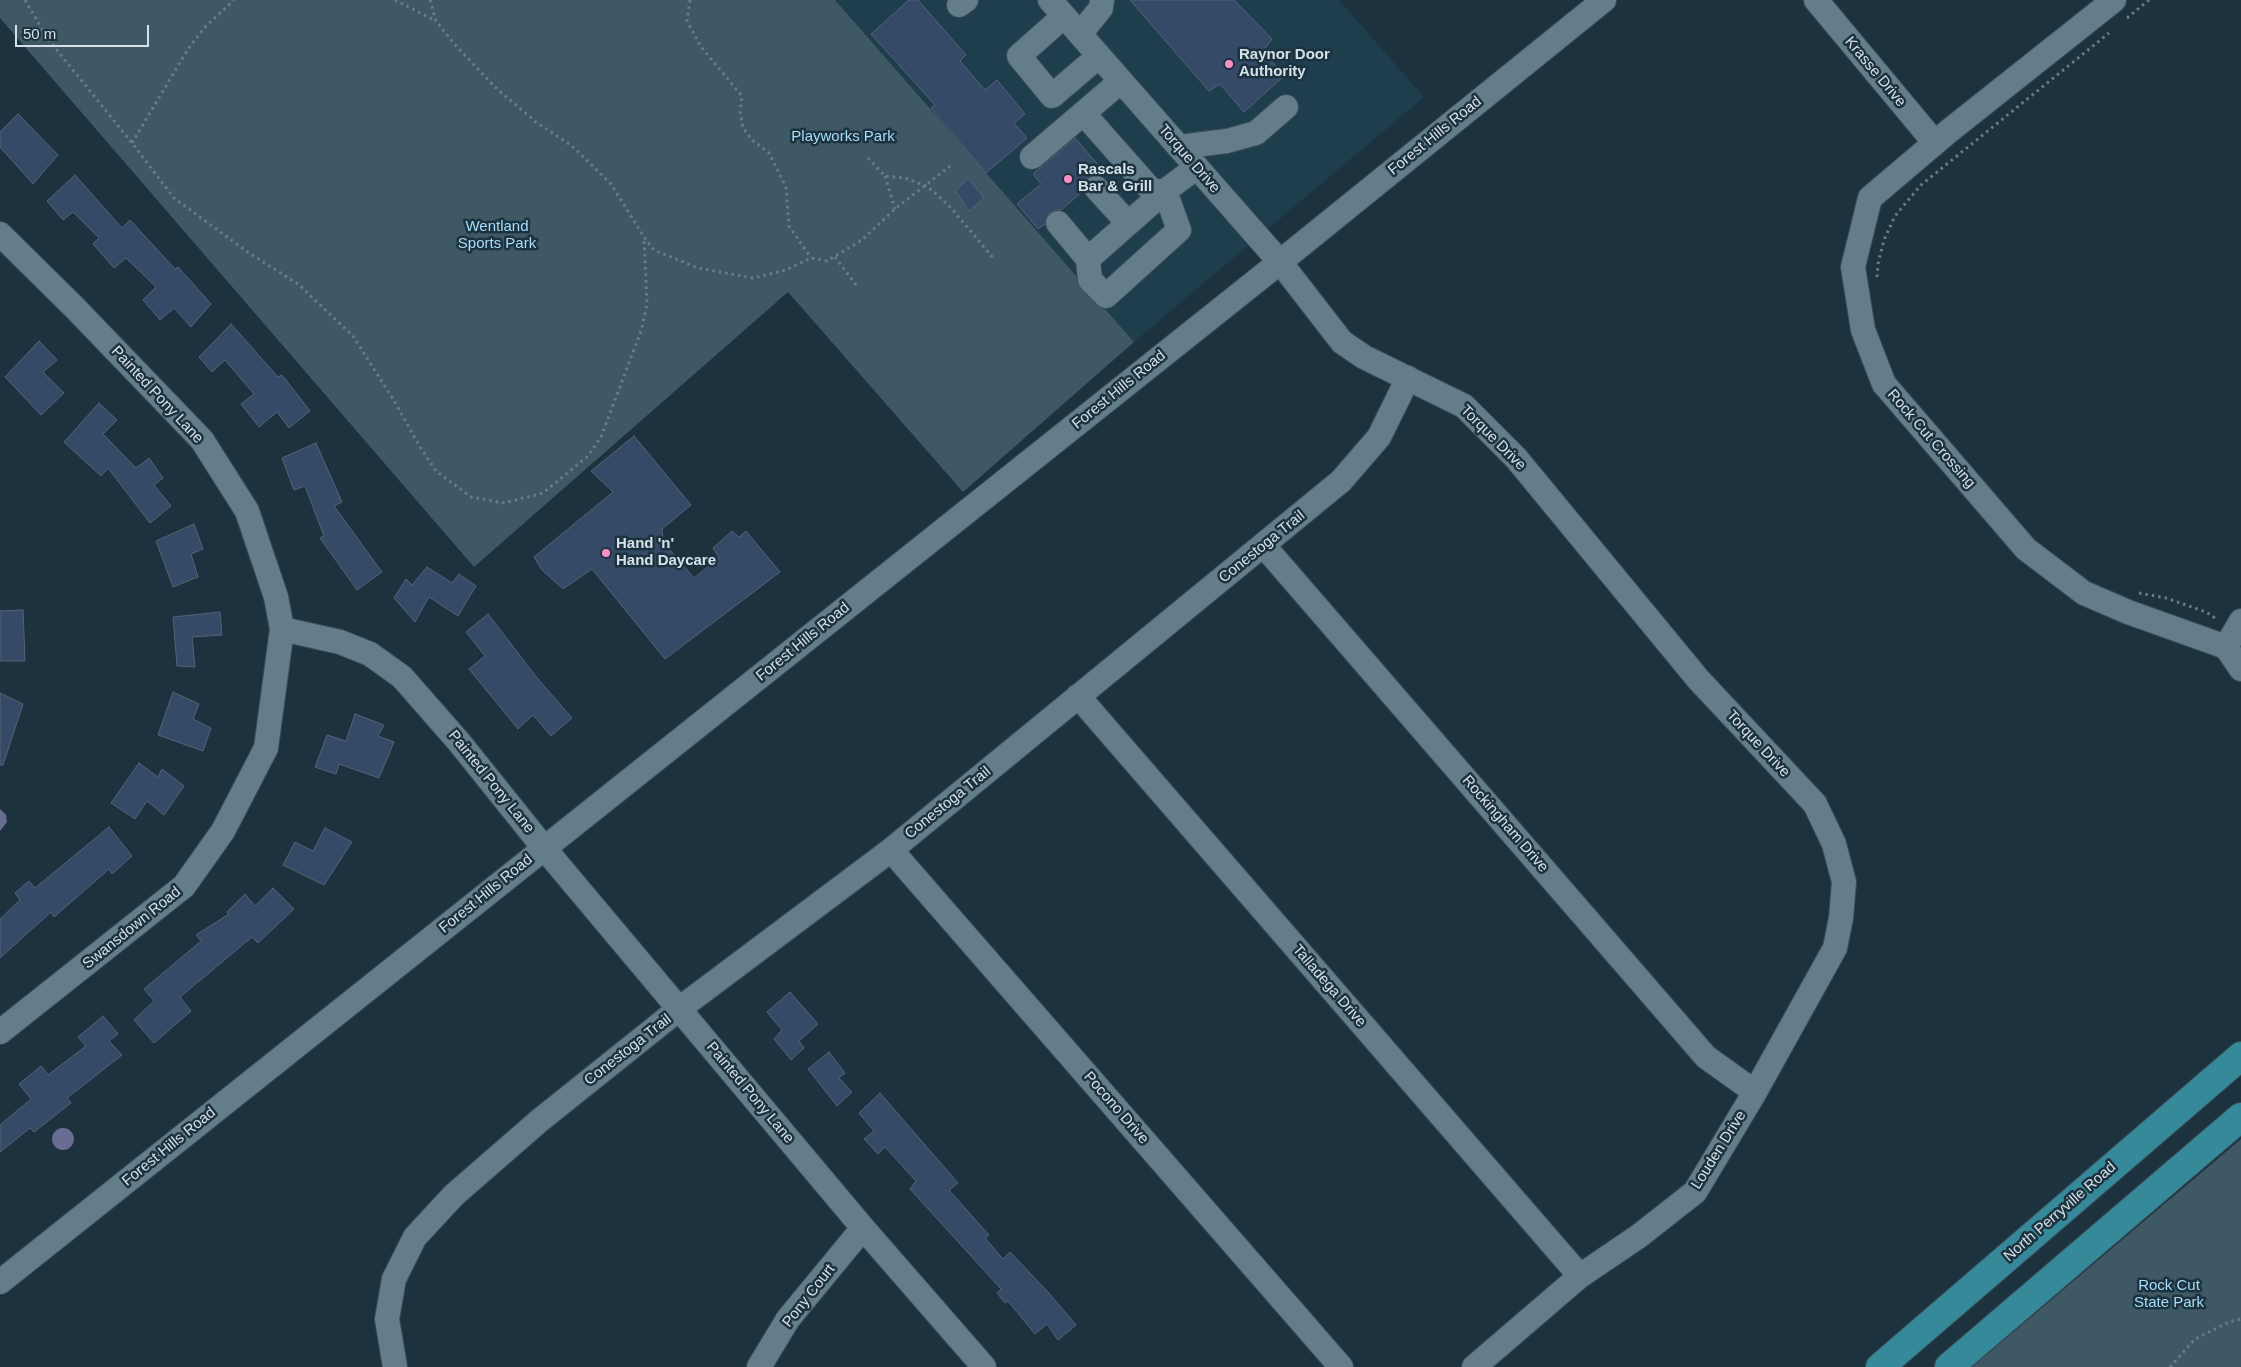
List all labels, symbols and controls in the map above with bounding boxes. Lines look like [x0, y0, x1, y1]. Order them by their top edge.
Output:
scale bar [18, 15, 151, 47]
text: 50 m [23, 25, 56, 42]
street label: Krasse Drive [1841, 33, 1909, 111]
place label: Raynor Door Authority [1239, 46, 1330, 81]
marker: Raynor Door Authority [1223, 58, 1235, 70]
street label: Forest Hills Road [1385, 93, 1485, 179]
street label: Torque Drive [1154, 121, 1224, 197]
park label: Playworks Park [791, 128, 895, 146]
place label: Rascals Bar & Grill [1078, 161, 1152, 196]
marker: Rascals Bar & Grill [1062, 173, 1074, 185]
park label: Wentland Sports Park [458, 218, 536, 253]
street label: Painted Pony Lane [107, 343, 207, 447]
street label: Forest Hills Road [1069, 347, 1169, 433]
street label: Rock Cut Crossing [1883, 386, 1979, 492]
street label: Torque Drive [1457, 402, 1529, 474]
street label: Conestoga Trail [1215, 507, 1309, 587]
place label: Hand 'n' Hand Daycare [616, 535, 716, 570]
marker: Hand 'n' Hand Daycare [600, 547, 612, 559]
street label: Forest Hills Road [753, 599, 853, 685]
street label: Torque Drive [1722, 707, 1794, 781]
street label: Painted Pony Lane [444, 727, 538, 837]
street label: Conestoga Trail [901, 763, 995, 843]
street label: Rockingham Drive [1458, 772, 1552, 876]
street label: Forest Hills Road [436, 851, 536, 937]
street label: Swansdown Road [79, 883, 185, 973]
street label: Talladega Drive [1288, 941, 1370, 1031]
street label: Conestoga Trail [581, 1010, 675, 1090]
street label: Painted Pony Lane [702, 1039, 798, 1147]
street label: Pocono Drive [1080, 1068, 1152, 1148]
street label: Forest Hills Road [119, 1104, 219, 1190]
street label: Louden Drive [1688, 1107, 1750, 1193]
street label: North Perryville Road [2000, 1158, 2120, 1266]
street label: Pony Court [779, 1261, 839, 1331]
park label: Rock Cut State Park [2134, 1277, 2204, 1312]

